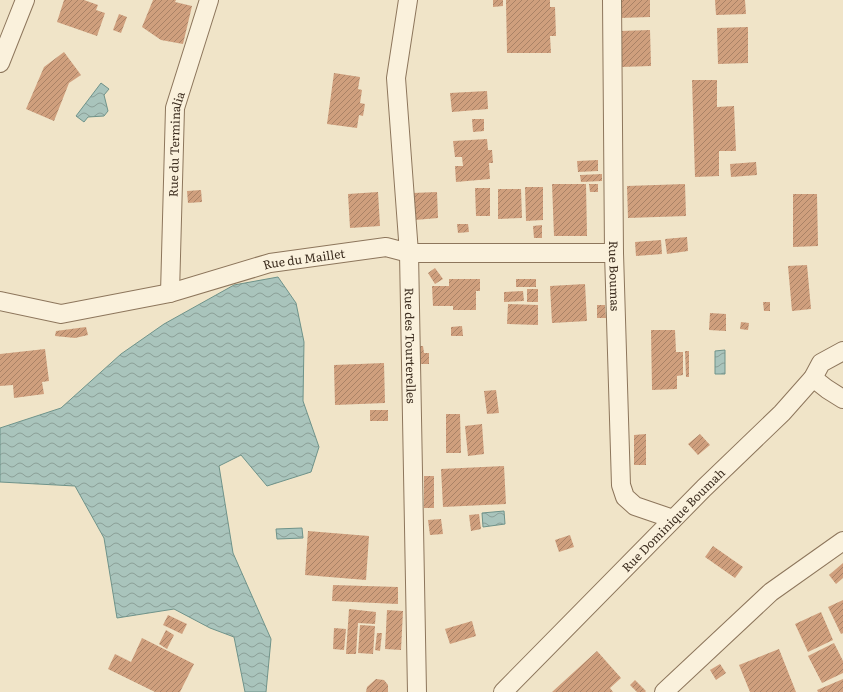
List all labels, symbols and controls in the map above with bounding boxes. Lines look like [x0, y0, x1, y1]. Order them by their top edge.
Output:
street label: Rue du Terminalia [164, 89, 189, 197]
street label: Rue Boumas [605, 241, 625, 312]
street label: Rue du Maillet [261, 244, 346, 274]
street label: Rue des Tourterelles [401, 288, 421, 404]
street label: Rue Dominique Boumah [617, 464, 729, 576]

